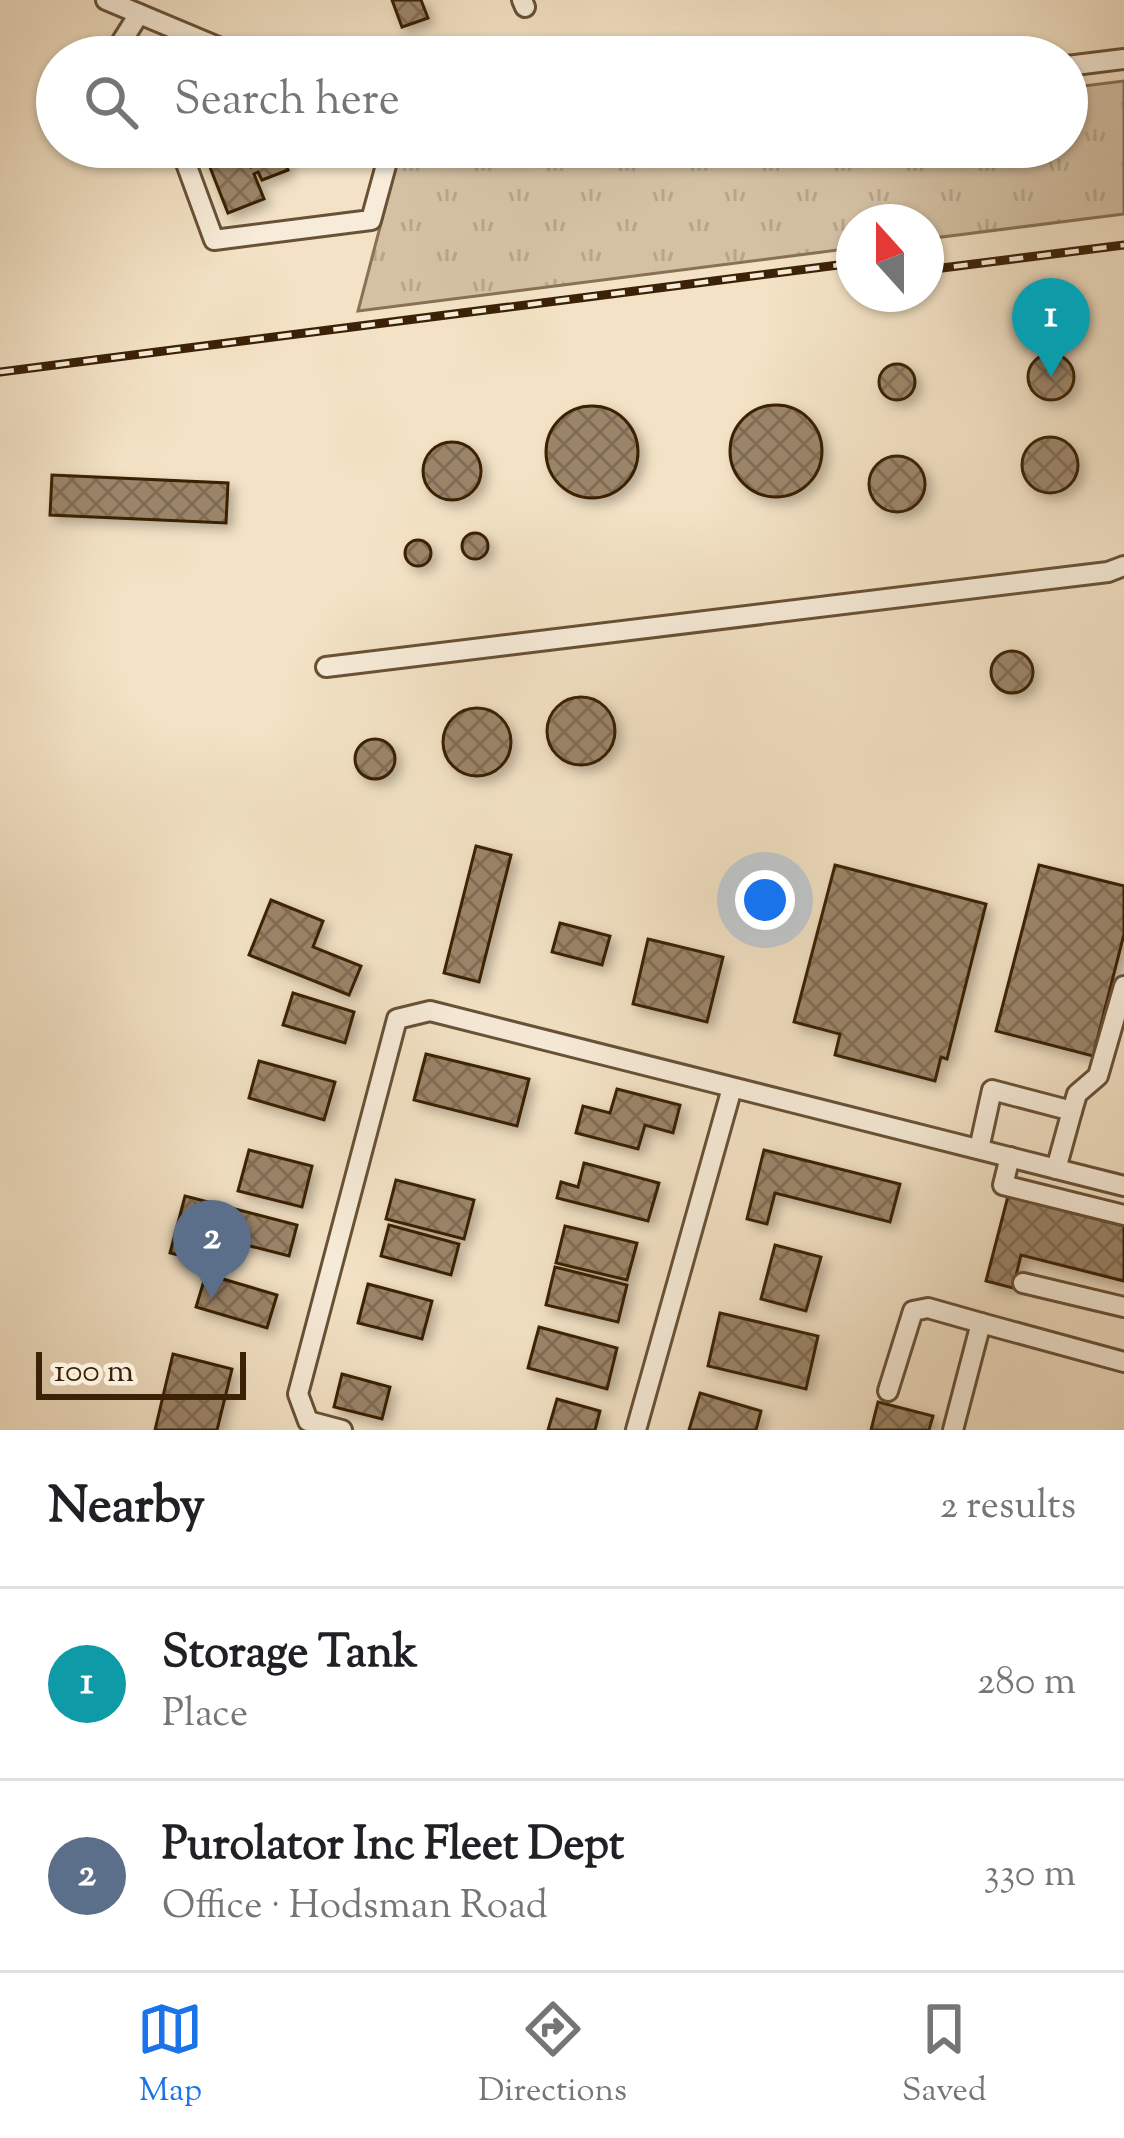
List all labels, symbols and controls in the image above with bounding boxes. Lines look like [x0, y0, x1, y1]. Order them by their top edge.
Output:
search box [36, 36, 1088, 168]
icon: search [78, 69, 144, 135]
text: Search here [174, 70, 400, 135]
north arrow [836, 204, 944, 312]
pin: 1 [1012, 278, 1090, 377]
your location [735, 870, 795, 930]
pin: 2 [173, 1200, 251, 1299]
scale bar [36, 1346, 246, 1399]
text: 100 m [54, 1349, 134, 1397]
text: Nearby [48, 1472, 205, 1545]
text: 2 results [940, 1480, 1076, 1536]
text: Storage Tank [162, 1623, 418, 1688]
text: 1 [80, 1656, 94, 1712]
text: 280 m [977, 1656, 1076, 1712]
text: Place [162, 1688, 248, 1744]
text: Purolator Inc Fleet Dept [162, 1815, 624, 1880]
text: 2 [78, 1848, 96, 1904]
text: 330 m [984, 1848, 1076, 1904]
text: Office · Hodsman Road [162, 1880, 548, 1936]
tab: Map [137, 1996, 203, 2116]
tab: Directions [478, 1996, 627, 2116]
tab: Saved [902, 1996, 987, 2116]

